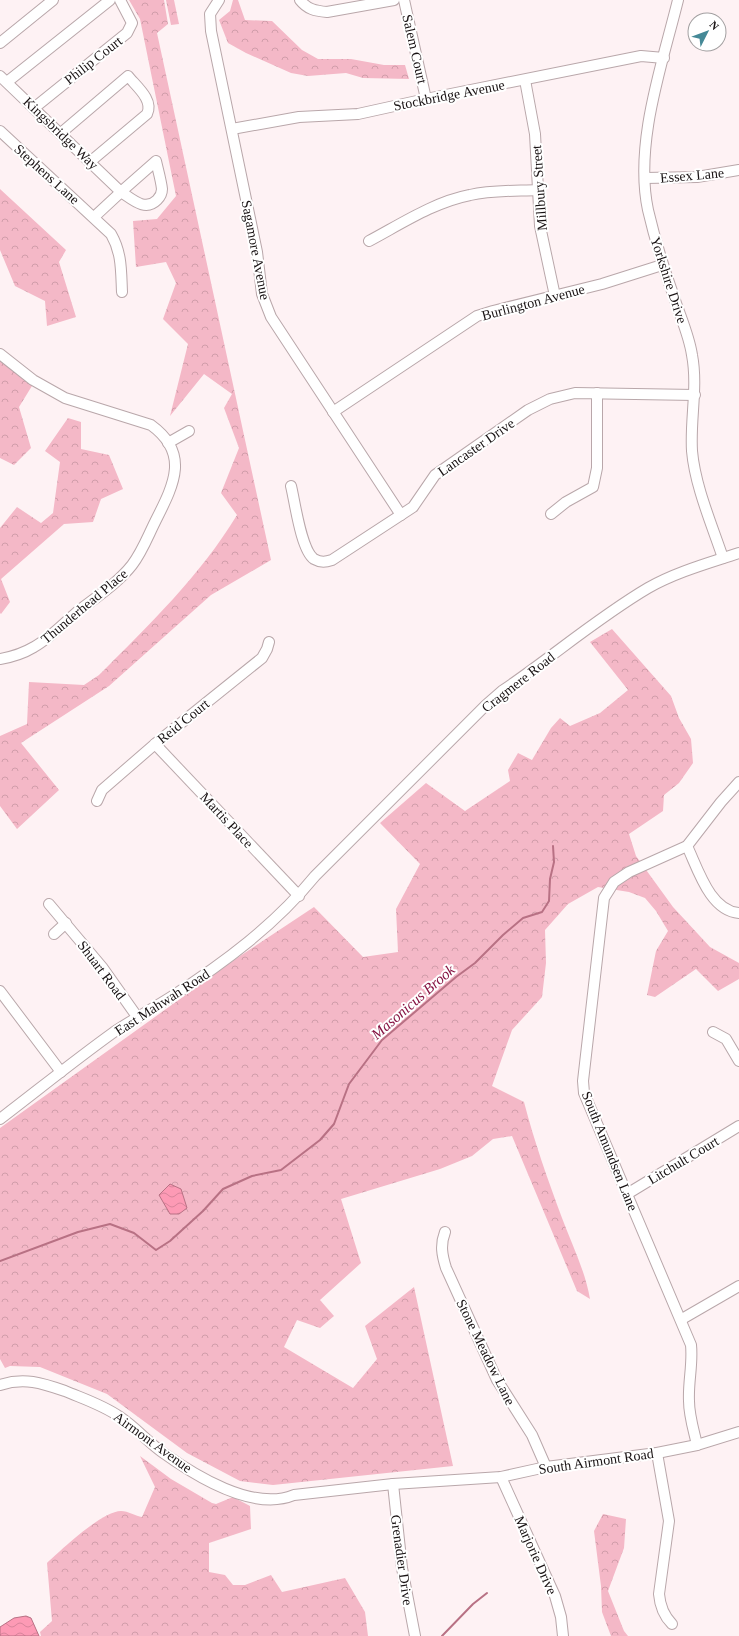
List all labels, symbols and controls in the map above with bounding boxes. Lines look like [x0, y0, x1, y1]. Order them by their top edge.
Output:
north arrow [687, 12, 727, 52]
street label: Salem Court [399, 13, 430, 85]
text: N [707, 18, 722, 32]
street label: Philip Court [62, 33, 125, 88]
street label: Stockbridge Avenue [392, 77, 506, 114]
street label: Kingsbridge Way [20, 94, 101, 173]
street label: Stephens Lane [11, 141, 82, 207]
street label: Millbury Street [529, 144, 550, 231]
street label: Essex Lane [659, 165, 725, 186]
street label: Sagamore Avenue [238, 199, 273, 301]
street label: Yorkshire Drive [647, 235, 690, 325]
street label: Burlington Avenue [480, 282, 586, 323]
street label: Lancaster Drive [435, 416, 517, 479]
street label: Thunderhead Place [38, 566, 130, 647]
street label: Cragmere Road [479, 649, 558, 715]
street label: Reid Court [155, 696, 212, 747]
street label: Martis Place [197, 789, 256, 851]
street label: Shuart Road [75, 938, 129, 1003]
water label: Masonicus Brook [367, 961, 458, 1043]
street label: East Mahwah Road [112, 966, 212, 1039]
street label: South Amundsen Lane [579, 1089, 640, 1213]
street label: Litchult Court [645, 1133, 721, 1187]
street label: Stone Meadow Lane [453, 1297, 518, 1408]
street label: Airmont Avenue [111, 1409, 195, 1476]
street label: South Airmont Road [538, 1446, 655, 1477]
street label: Grenadier Drive [388, 1514, 415, 1606]
street label: Marjorie Drive [512, 1514, 560, 1597]

